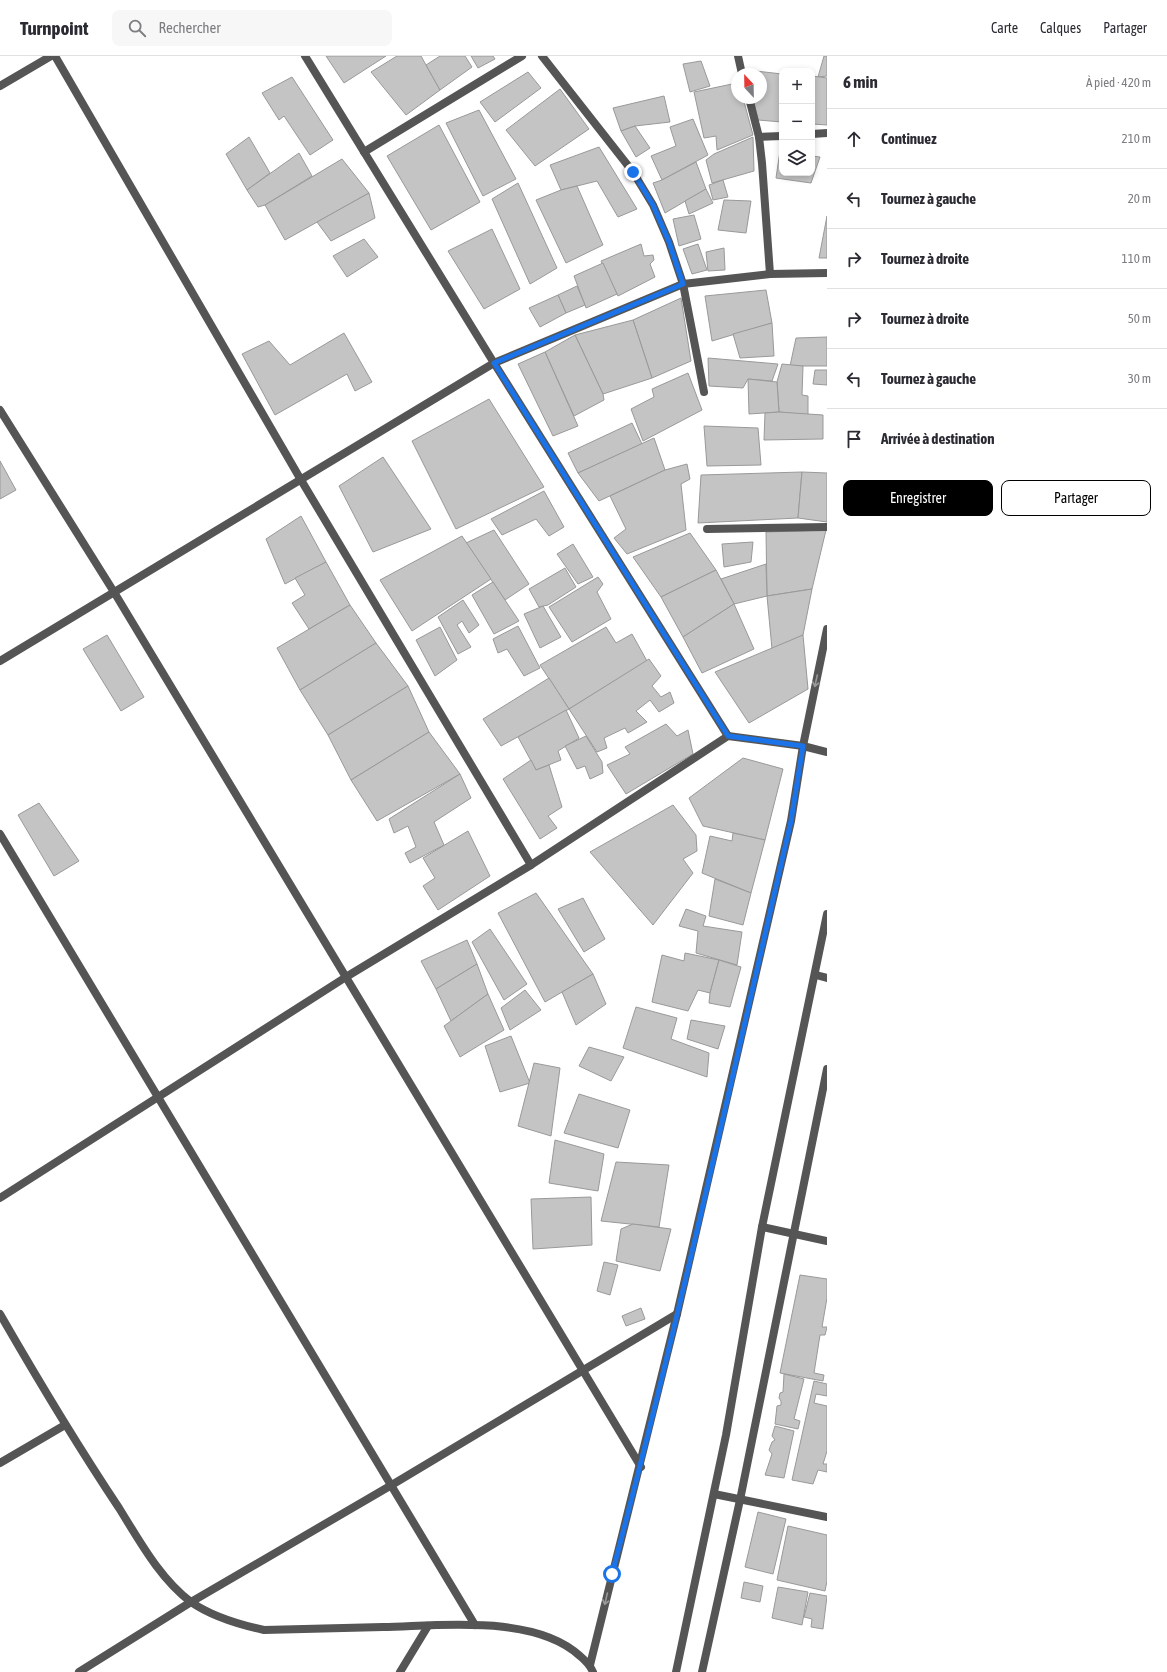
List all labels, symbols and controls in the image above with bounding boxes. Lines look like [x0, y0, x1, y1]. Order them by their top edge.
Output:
search box [112, 10, 392, 46]
text: Turnpoint [20, 17, 88, 39]
icon: search [126, 17, 148, 39]
text: Rechercher [158, 19, 221, 36]
text: Carte [991, 20, 1018, 36]
text: Calques [1040, 20, 1081, 36]
text: Partager [1103, 20, 1147, 36]
north arrow [731, 68, 767, 104]
map controls [779, 68, 815, 176]
button: + [779, 68, 815, 104]
text: 6 min [843, 72, 878, 92]
text: À pied · 420 m [1086, 75, 1151, 90]
button: − [779, 104, 815, 140]
icon: ahead [843, 128, 865, 150]
text: Continuez [881, 130, 937, 147]
text: 210 m [1122, 131, 1151, 146]
button: layers [779, 140, 815, 176]
route end [624, 163, 642, 181]
icon: left [843, 188, 865, 210]
text: Tournez à gauche [881, 190, 976, 207]
text: 20 m [1128, 191, 1151, 206]
icon: right [843, 248, 865, 270]
text: Tournez à droite [881, 250, 969, 267]
text: 110 m [1122, 251, 1151, 266]
icon: right [843, 308, 865, 330]
text: Tournez à droite [881, 310, 969, 327]
text: 50 m [1128, 311, 1151, 326]
icon: left [843, 368, 865, 390]
text: Tournez à gauche [881, 370, 976, 387]
text: 30 m [1128, 371, 1151, 386]
icon: arrive [843, 428, 865, 450]
text: Arrivée à destination [881, 430, 995, 447]
button: Enregistrer [843, 480, 993, 516]
button: Partager [1001, 480, 1151, 516]
one-way arrow [812, 674, 820, 687]
route start [603, 1565, 621, 1583]
one-way arrow [602, 1593, 609, 1606]

